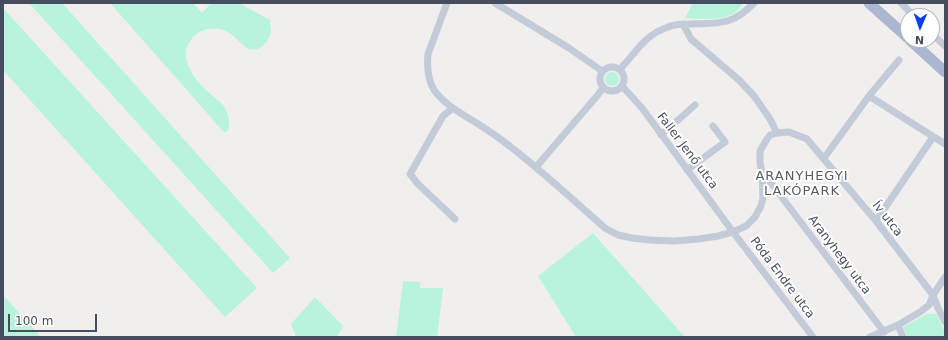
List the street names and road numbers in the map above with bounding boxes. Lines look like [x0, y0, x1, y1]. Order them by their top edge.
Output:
street label: Faller Jenő utca [654, 110, 720, 192]
street label: Ív utca [869, 199, 905, 239]
street label: Aranyhegy utca [805, 213, 873, 297]
street label: Póda Endre utca [747, 235, 817, 321]

